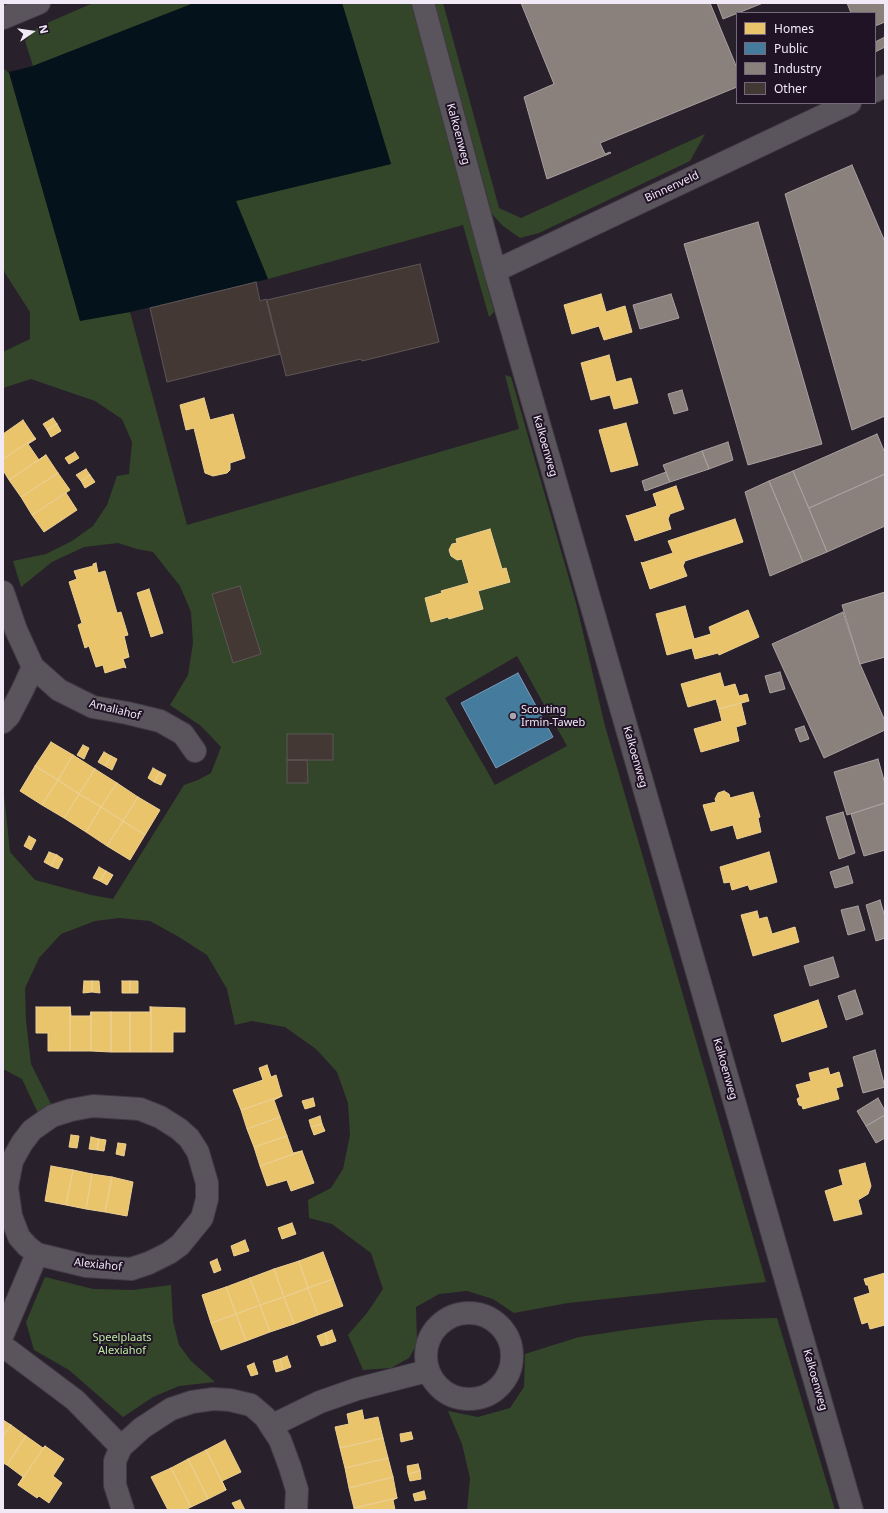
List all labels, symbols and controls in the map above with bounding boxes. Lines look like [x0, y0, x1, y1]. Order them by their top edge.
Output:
north arrow [12, 12, 52, 52]
legend [736, 12, 876, 104]
text: Homes [774, 20, 814, 37]
text: N [36, 23, 52, 35]
text: Public [774, 40, 808, 57]
text: Industry [774, 60, 821, 77]
text: Other [774, 80, 807, 97]
street label: Kalkoenweg [443, 102, 473, 166]
street label: Binnenveld [643, 169, 701, 205]
street label: Kalkoenweg [530, 414, 560, 478]
street label: Amaliahof [88, 697, 142, 723]
place label: Scouting Irmin-Taweb [521, 703, 585, 729]
marker: Scouting Irmin-Taweb [508, 711, 518, 721]
street label: Kalkoenweg [620, 725, 650, 789]
street label: Kalkoenweg [710, 1037, 740, 1101]
street label: Alexiahof [73, 1256, 123, 1274]
park label: Speelplaats Alexiahof [92, 1331, 152, 1357]
street label: Kalkoenweg [800, 1348, 830, 1412]

